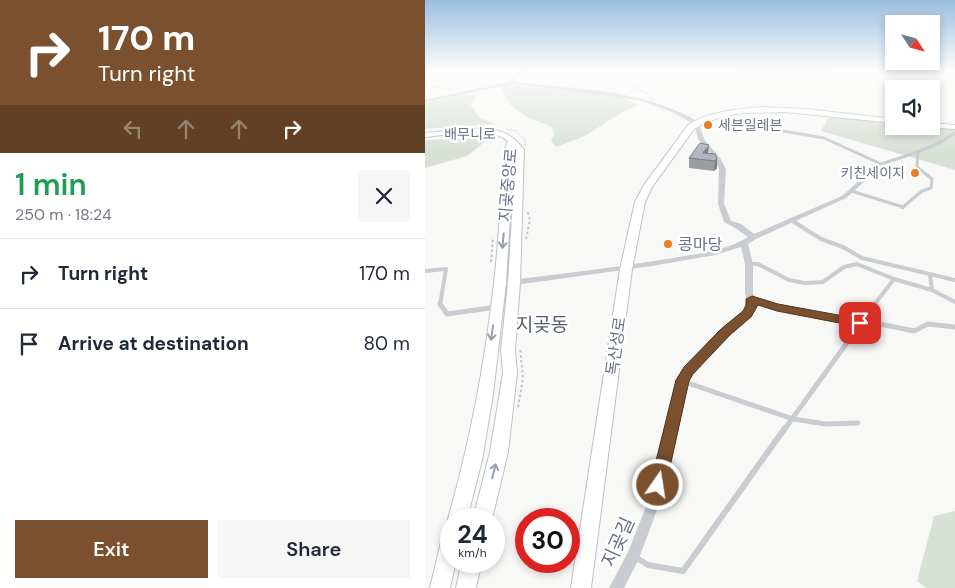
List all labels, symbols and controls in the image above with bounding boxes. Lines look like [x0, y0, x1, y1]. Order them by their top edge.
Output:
text: 170 m [98, 15, 195, 61]
north arrow [885, 15, 940, 70]
map controls [885, 15, 940, 135]
icon: right [15, 20, 80, 85]
text: Turn right [98, 59, 195, 88]
button: sound [885, 80, 940, 135]
icon: left [119, 115, 147, 143]
icon: ahead [172, 115, 200, 143]
icon: ahead [225, 115, 253, 143]
icon: right [278, 115, 306, 143]
place label: 세븐일레븐 [718, 116, 783, 134]
marker: 세븐일레븐 [702, 119, 714, 131]
street label: 배무니로 [444, 125, 496, 143]
street label: 지곶중앙로 [494, 147, 522, 223]
place label: 키친세이지 [841, 164, 905, 182]
text: 1 min [15, 165, 87, 204]
marker: 키친세이지 [909, 167, 921, 179]
button: close [358, 170, 410, 222]
text: 250 m · 18:24 [15, 204, 112, 225]
one-way arrow [498, 233, 508, 249]
place label: 콩마당 [678, 234, 722, 255]
marker: 콩마당 [662, 238, 674, 250]
icon: right [15, 260, 43, 288]
text: Turn right [58, 261, 148, 286]
text: 170 m [359, 261, 410, 286]
pin [839, 302, 881, 344]
icon: arrive [846, 309, 874, 337]
district label: 지곶동 [516, 312, 568, 337]
street label: 독산성로 [602, 315, 631, 377]
one-way arrow [487, 324, 497, 340]
icon: arrive [15, 330, 43, 358]
text: Arrive at destination [58, 331, 249, 356]
text: 80 m [363, 331, 410, 356]
position arrow [631, 458, 683, 510]
one-way arrow [490, 464, 499, 480]
speed limit sign: 30 [515, 508, 580, 573]
street label: 지곶길 [596, 513, 640, 571]
text: 24 [457, 518, 488, 551]
button: Exit [15, 520, 208, 578]
button: Share [218, 520, 410, 578]
text: km/h [458, 545, 487, 561]

